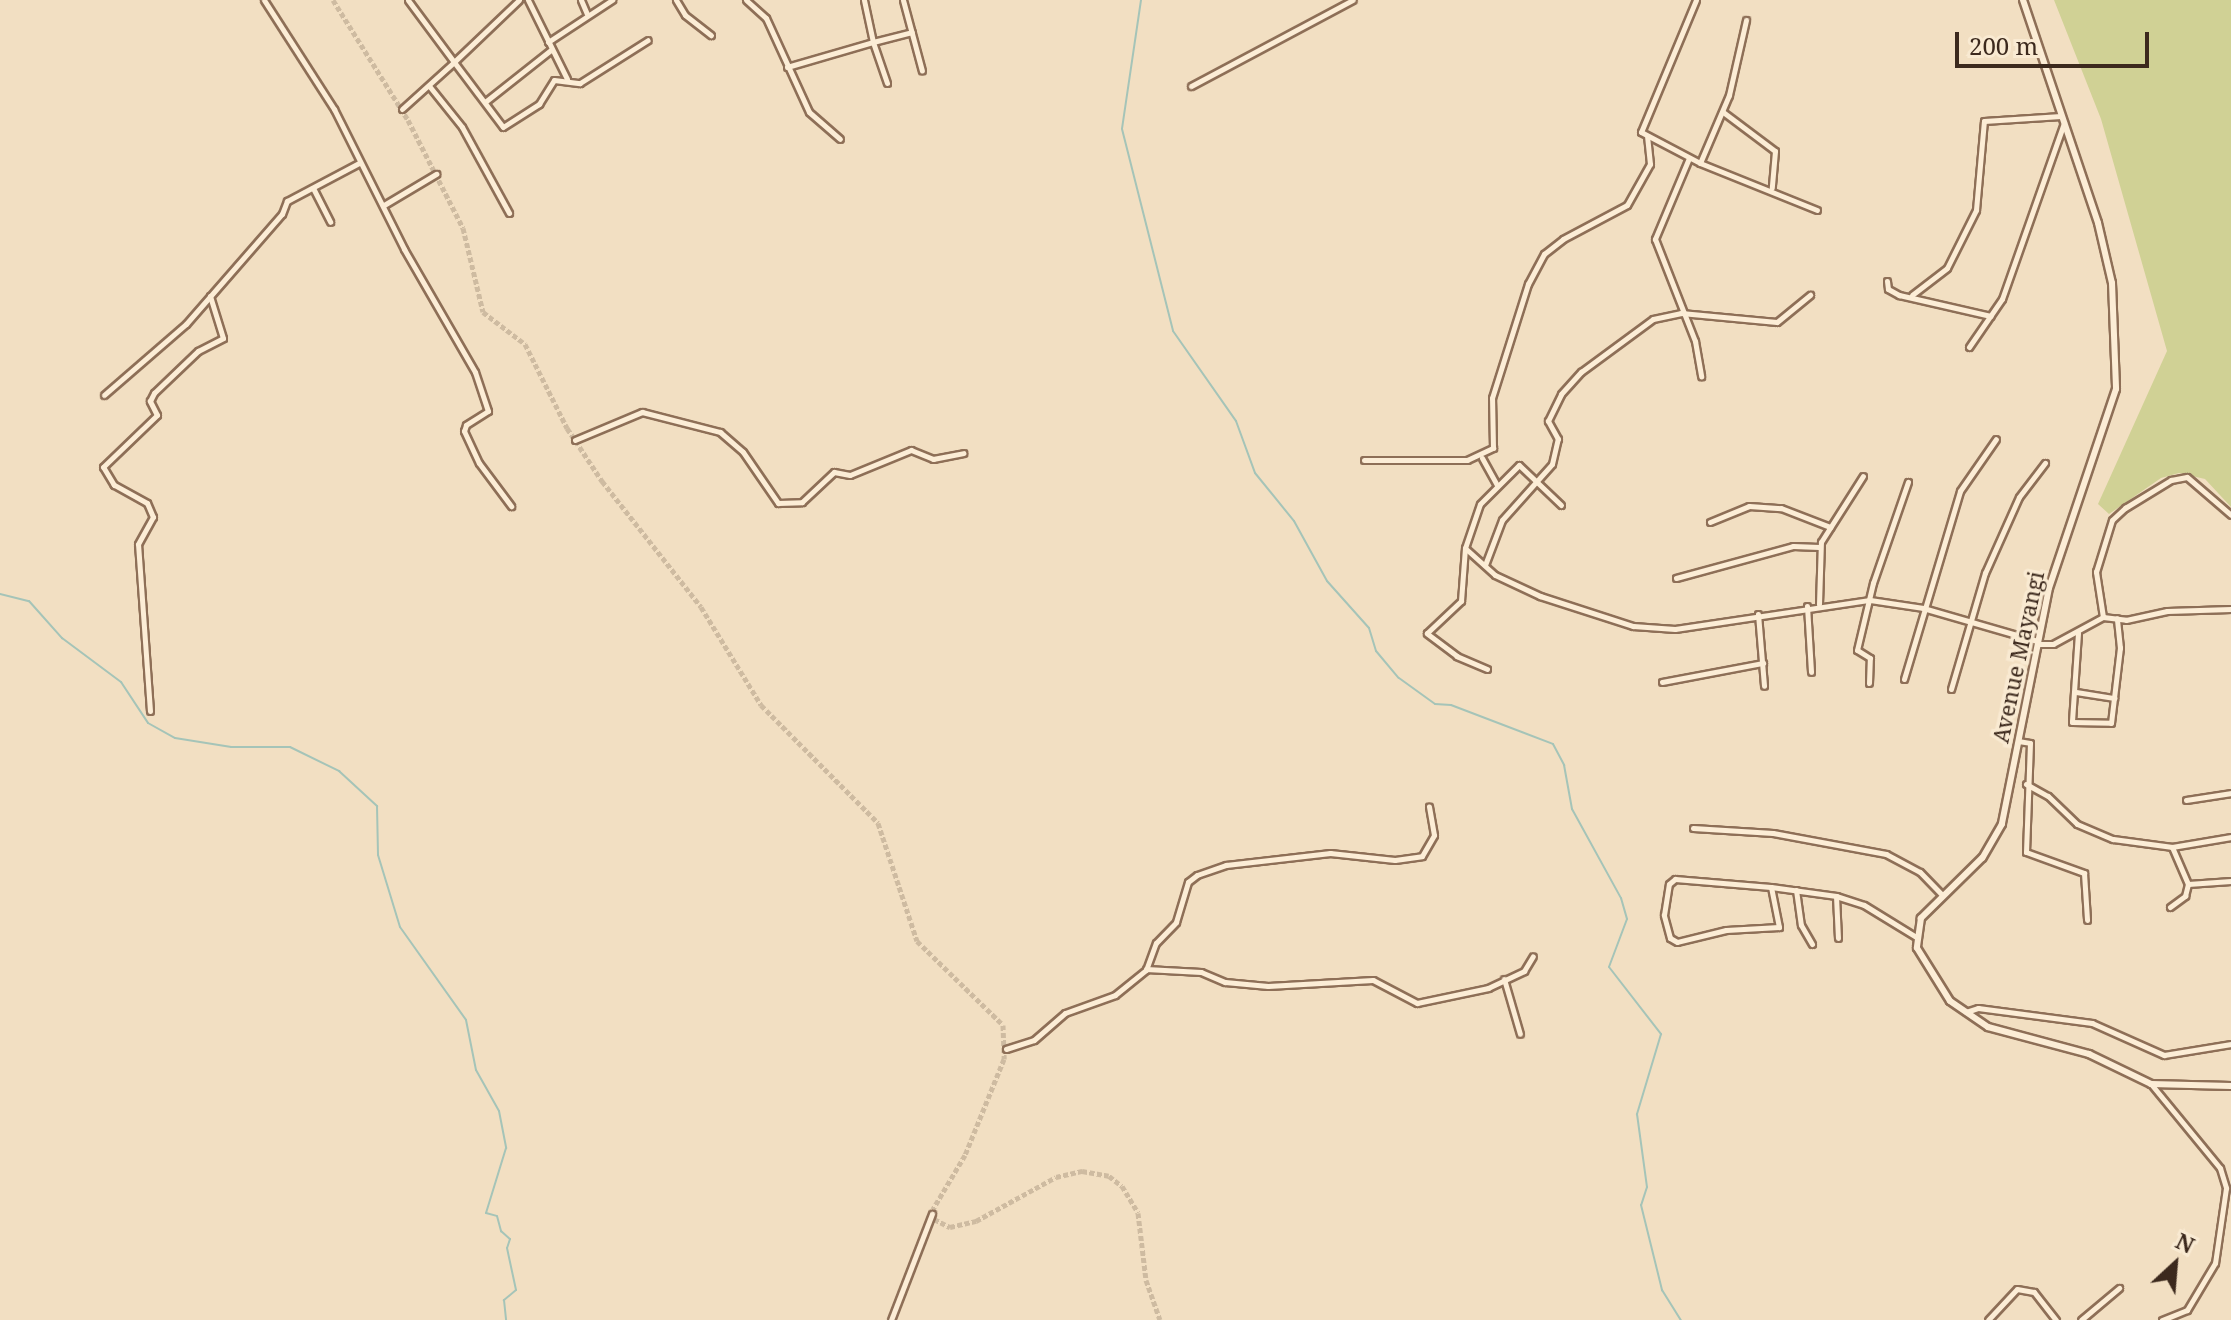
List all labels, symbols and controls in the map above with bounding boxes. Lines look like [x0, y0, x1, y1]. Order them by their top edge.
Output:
scale bar [1959, 16, 2153, 66]
text: 200 m [1969, 29, 2038, 62]
street label: Avenue Mayangi [1987, 569, 2049, 745]
north arrow [2135, 1224, 2215, 1304]
text: N [2171, 1225, 2200, 1260]

